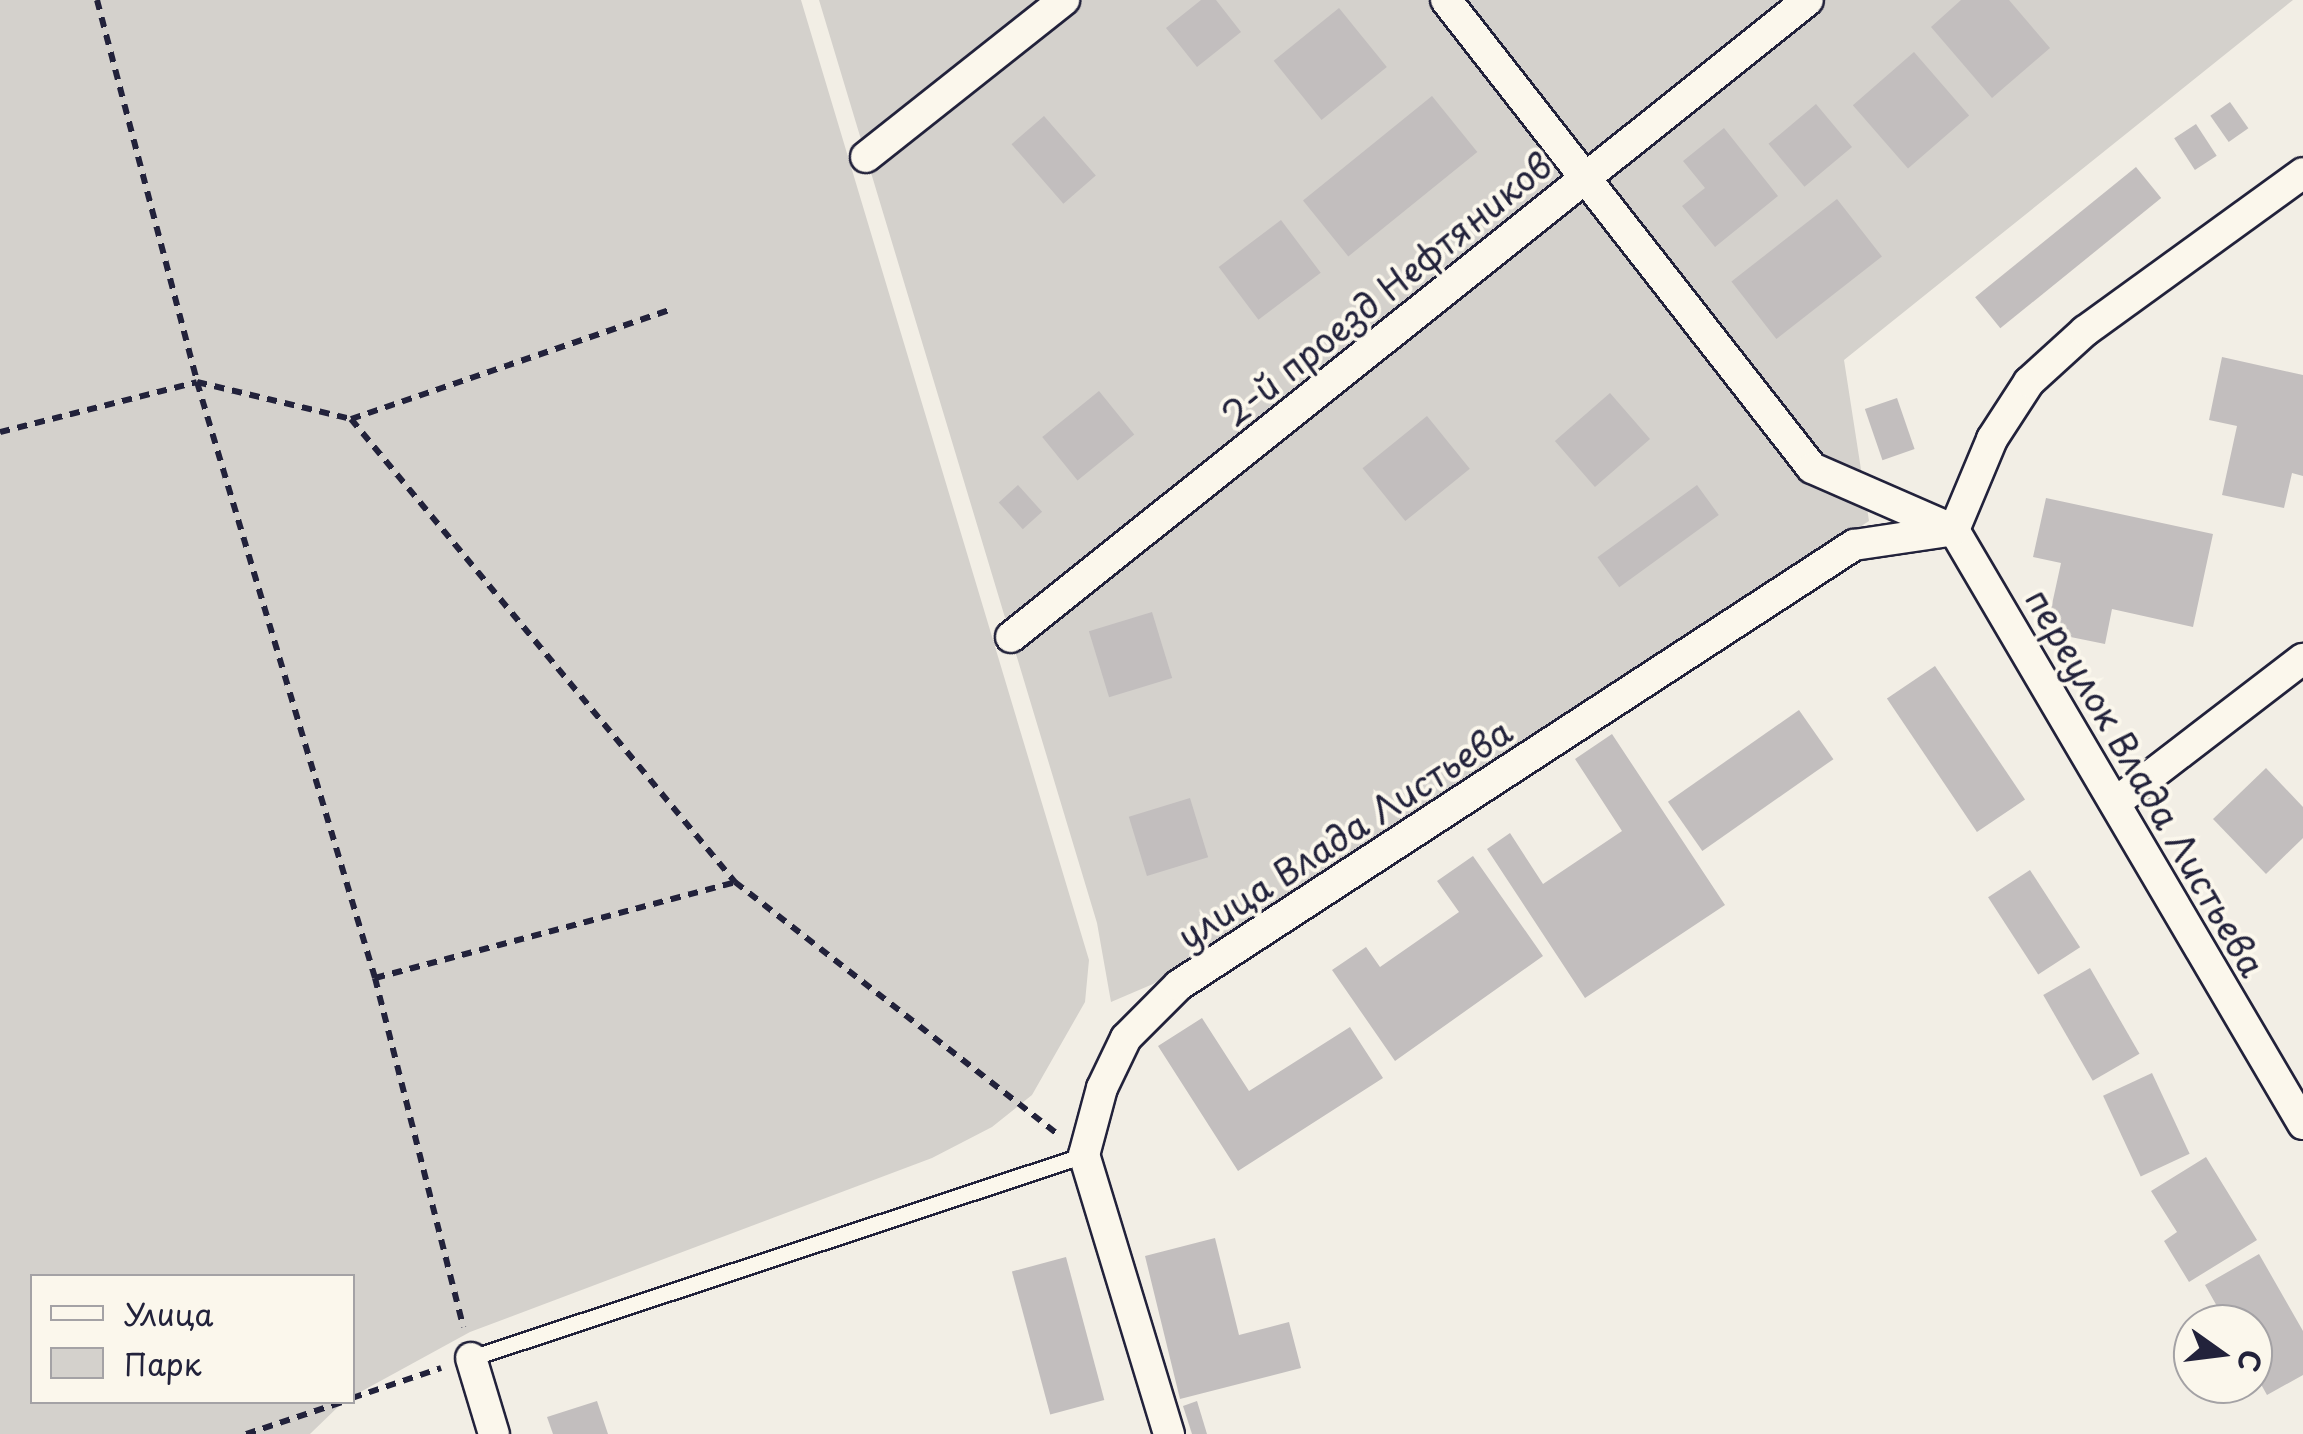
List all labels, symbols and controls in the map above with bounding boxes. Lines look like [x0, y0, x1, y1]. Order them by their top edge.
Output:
street label: 2-й проезд Нефтяников [1212, 143, 1560, 435]
street label: переулок Влада Листьева [2017, 579, 2275, 985]
street label: улица Влада Листьева [1168, 709, 1520, 957]
legend [30, 1274, 355, 1404]
text: Улица [124, 1291, 213, 1336]
north arrow [2173, 1304, 2273, 1404]
text: Парк [124, 1341, 201, 1386]
text: С [2227, 1345, 2274, 1376]

